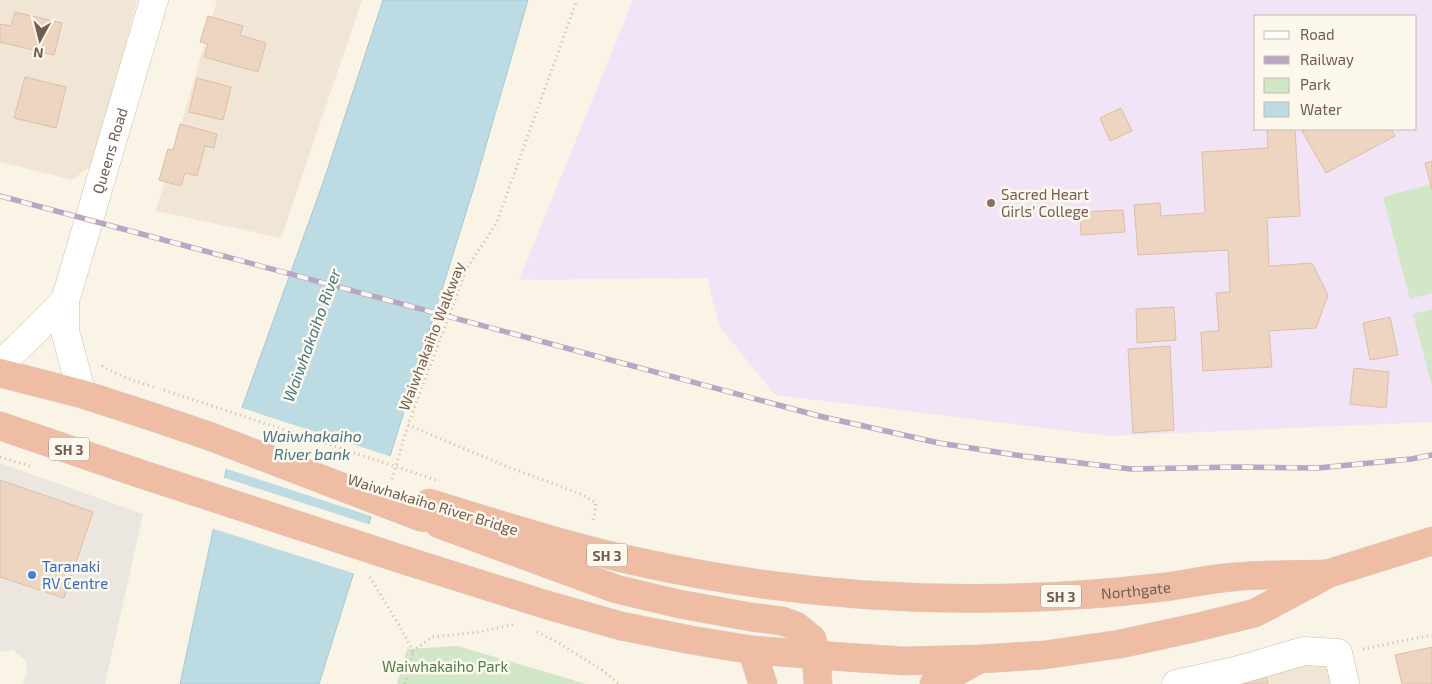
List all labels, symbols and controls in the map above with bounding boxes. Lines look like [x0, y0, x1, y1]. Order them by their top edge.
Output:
north arrow [15, 15, 65, 65]
legend [1254, 15, 1417, 130]
text: Road [1300, 25, 1335, 43]
text: N [32, 44, 44, 62]
text: Railway [1300, 50, 1354, 68]
text: Park [1300, 75, 1331, 93]
text: Water [1300, 100, 1342, 118]
street label: Queens Road [88, 105, 131, 196]
place label: Sacred Heart Girls' College [1001, 185, 1089, 220]
marker: Sacred Heart Girls' College [985, 197, 997, 209]
street label: Waiwhakaiho Walkway [394, 259, 468, 413]
water label: Waiwhakaiho River [278, 265, 344, 404]
water label: Waiwhakaiho River bank [262, 426, 362, 463]
road number: SH 3 [49, 438, 89, 460]
street label: Waiwhakaiho River Bridge [346, 469, 520, 539]
road number: SH 3 [587, 544, 627, 566]
place label: Taranaki RV Centre [42, 557, 108, 592]
marker: Taranaki RV Centre [26, 569, 38, 581]
street label: Northgate [1100, 577, 1172, 602]
road number: SH 3 [1041, 584, 1081, 608]
park label: Waiwhakaiho Park [382, 657, 508, 675]

